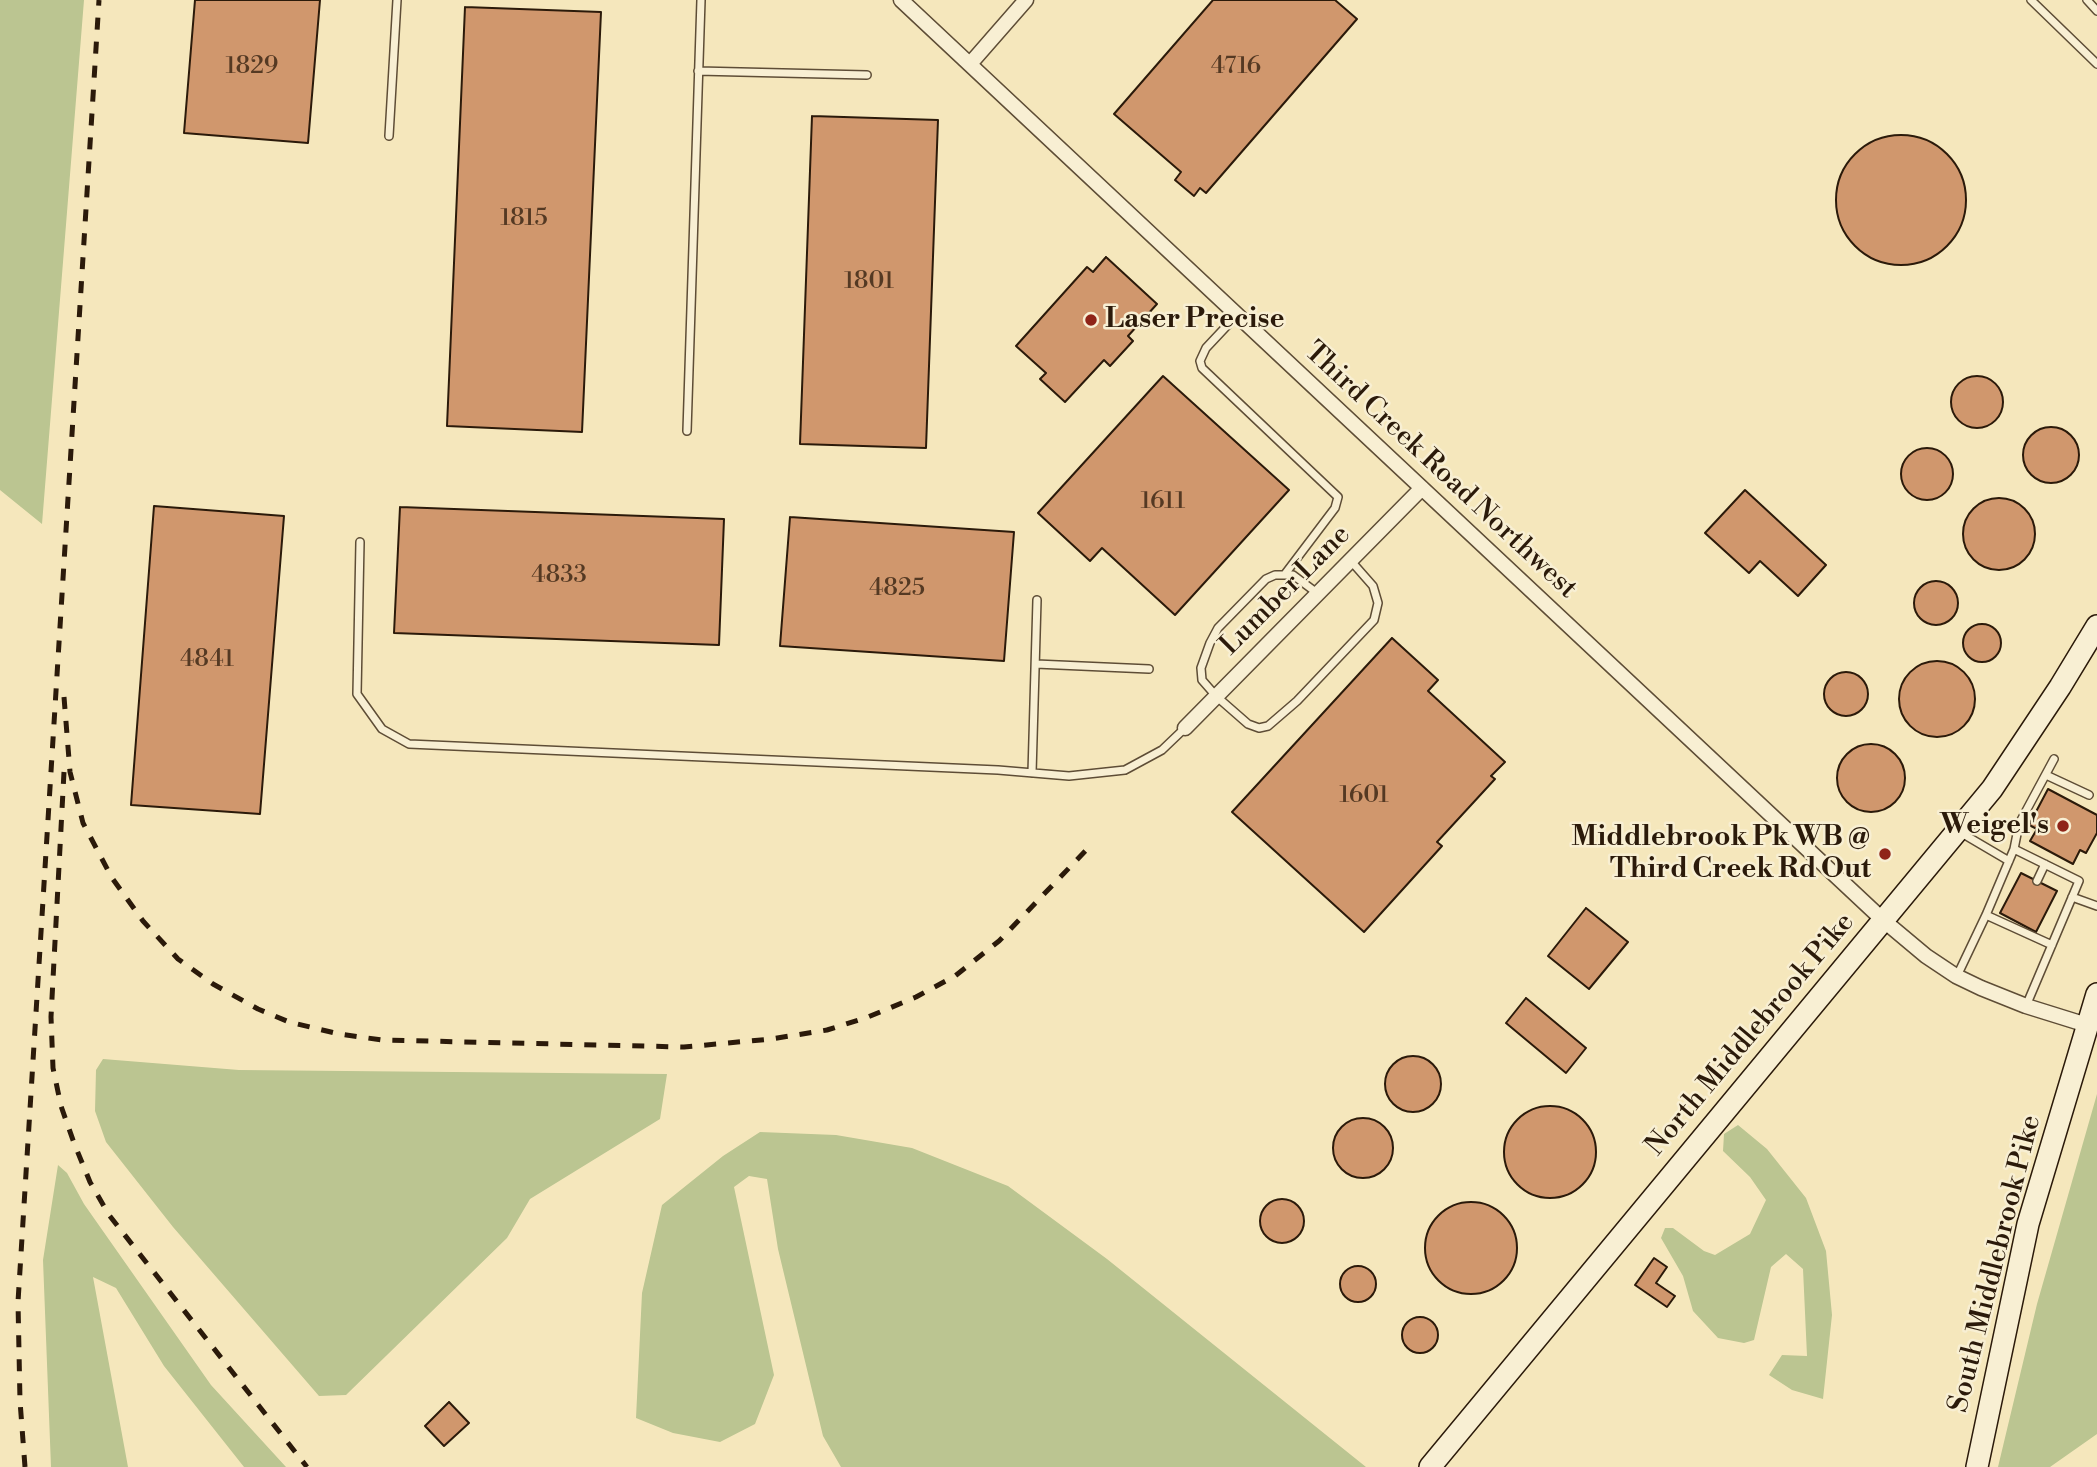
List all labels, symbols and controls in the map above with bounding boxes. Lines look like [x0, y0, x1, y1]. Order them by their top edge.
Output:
house number: 1829 [226, 53, 278, 81]
house number: 4716 [1211, 53, 1261, 81]
house number: 1815 [500, 205, 548, 233]
house number: 1801 [844, 268, 894, 296]
place label: Laser Precise [1105, 303, 1284, 337]
marker: Laser Precise [1083, 312, 1099, 328]
street label: Third Creek Road Northwest [1297, 336, 1583, 606]
house number: 1611 [1141, 488, 1185, 516]
street label: Lumber Lane [1214, 519, 1358, 663]
house number: 4833 [531, 562, 587, 590]
house number: 4825 [869, 575, 925, 603]
house number: 4841 [180, 646, 234, 674]
house number: 1601 [1339, 782, 1389, 810]
place label: Weigel's [1940, 809, 2049, 843]
marker: Weigel's [2055, 818, 2071, 834]
place label: Middlebrook Pk WB @ Third Creek Rd Out [1571, 821, 1871, 887]
marker: Middlebrook Pk WB @ Third Creek Rd Out [1877, 846, 1893, 862]
street label: North Middlebrook Pike [1640, 907, 1862, 1163]
street label: South Middlebrook Pike [1943, 1112, 2049, 1416]

